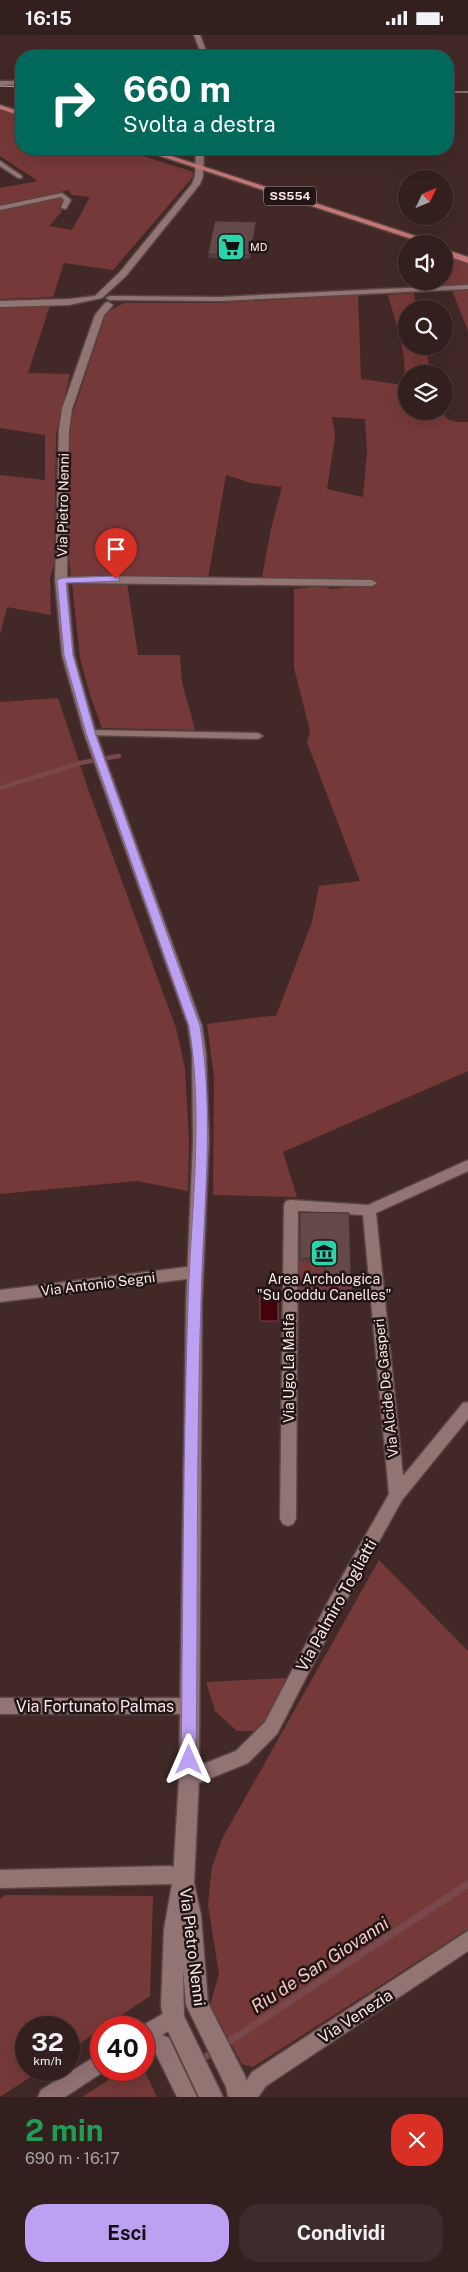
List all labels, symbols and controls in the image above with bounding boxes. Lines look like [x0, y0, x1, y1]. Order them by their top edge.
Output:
text: 16:15 [25, 7, 72, 29]
text: 660 m [123, 69, 231, 110]
icon: right [40, 70, 105, 135]
text: Svolta a destra [123, 111, 276, 137]
north arrow [398, 170, 452, 225]
map controls [398, 170, 453, 420]
road number: SS554 [264, 187, 316, 205]
supermarket icon: MD [216, 232, 246, 262]
button: sound [398, 235, 453, 290]
place label: MD [250, 241, 268, 253]
button: search [398, 300, 453, 355]
button: layers [398, 365, 453, 420]
street label: Via Pietro Nenni [54, 453, 72, 557]
pin [95, 528, 137, 579]
icon: arrive [102, 535, 130, 563]
museum icon: Area Archologica "Su Coddu Canelles" [309, 1238, 339, 1268]
street label: Via Antonio Segni [40, 1269, 156, 1299]
place label: Area Archologica "Su Coddu Canelles" [257, 1271, 391, 1303]
street label: Via Ugo La Malfa [281, 1313, 297, 1423]
street label: Via Alcide De Gasperi [371, 1318, 401, 1458]
street label: Via Palmiro Togliatti [292, 1536, 381, 1675]
street label: Via Fortunato Palmas [16, 1697, 174, 1716]
position arrow [162, 1733, 214, 1785]
street label: Via Pietro Nenni [176, 1887, 209, 2007]
water label: Riu de San Giovanni [247, 1912, 393, 2017]
street label: Via Venezia [315, 1985, 396, 2047]
speed limit sign: 40 [90, 2016, 155, 2081]
text: 32 [31, 2027, 64, 2057]
text: km/h [33, 2054, 62, 2068]
text: 2 min [25, 2112, 104, 2148]
button: close [391, 2114, 443, 2166]
text: 690 m · 16:17 [25, 2149, 120, 2168]
button: Esci [25, 2204, 229, 2262]
button: Condividi [239, 2204, 443, 2262]

